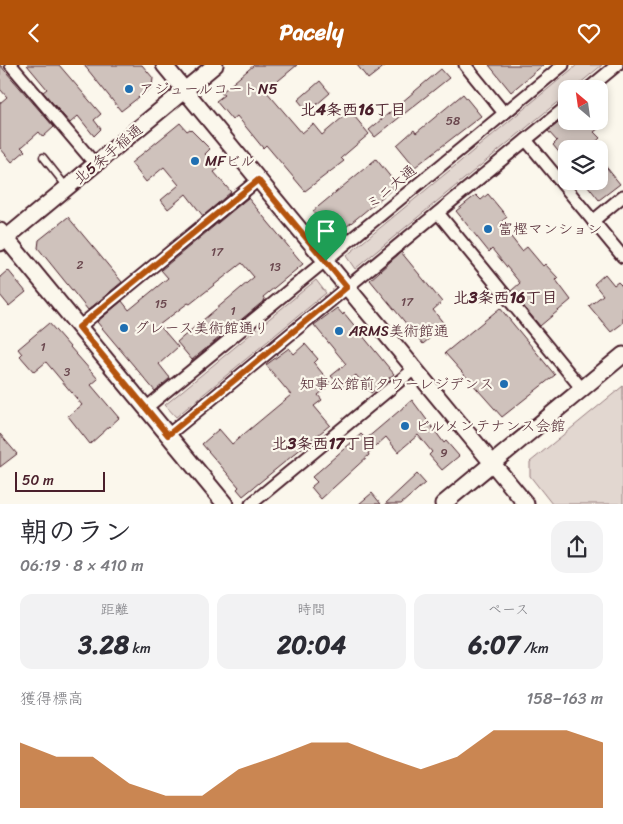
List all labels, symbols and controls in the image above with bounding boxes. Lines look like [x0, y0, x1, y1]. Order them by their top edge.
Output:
text: Pacely [279, 13, 344, 52]
icon: back [20, 19, 48, 47]
icon: heart [575, 19, 603, 47]
place label: アジュールコートN5 [139, 76, 278, 102]
north arrow [558, 80, 608, 130]
map controls [558, 80, 608, 190]
marker: アジュールコートN5 [123, 83, 135, 95]
district label: 北4条西16丁目 [300, 95, 406, 124]
house number: 58 [446, 110, 460, 132]
street label: 北5条手稲通 [67, 117, 149, 191]
button: layers [558, 140, 608, 190]
place label: MFビル [205, 148, 255, 174]
marker: MFビル [189, 155, 201, 167]
street label: ミニ大通 [360, 158, 422, 216]
pin [305, 210, 347, 261]
place label: 富樫マンション [498, 216, 602, 242]
icon: arrive [312, 217, 340, 245]
marker: 富樫マンション [482, 223, 494, 235]
house number: 17 [211, 241, 224, 263]
house number: 2 [77, 254, 84, 276]
house number: 13 [269, 256, 281, 278]
district label: 北3条西16丁目 [453, 283, 557, 312]
house number: 17 [401, 291, 414, 313]
house number: 15 [155, 293, 167, 315]
house number: 1 [230, 300, 236, 322]
place label: グレース美術館通り [134, 315, 269, 341]
place label: ARMS美術館通 [348, 318, 449, 344]
marker: グレース美術館通り [118, 322, 130, 334]
marker: ARMS美術館通 [333, 325, 345, 337]
house number: 1 [40, 336, 46, 358]
house number: 3 [64, 361, 71, 383]
place label: 知事公館前タワーレジデンス [300, 371, 494, 397]
marker: 知事公館前タワーレジデンス [498, 378, 510, 390]
place label: ビルメンテナンス会館 [415, 413, 566, 439]
marker: ビルメンテナンス会館 [399, 420, 411, 432]
district label: 北3条西17丁目 [272, 429, 376, 458]
house number: 9 [440, 442, 448, 464]
text: 50 m [22, 468, 54, 493]
scale bar [15, 469, 105, 492]
text: 朝のラン [20, 507, 132, 556]
button: share [551, 521, 603, 573]
text: 06:19 · 8 × 410 m [20, 551, 144, 580]
text: 距離 [101, 597, 129, 622]
text: 時間 [298, 597, 326, 622]
text: ペース [488, 597, 529, 622]
text: 3.28 [78, 622, 129, 667]
text: 20:04 [277, 622, 346, 667]
text: 6:07 [468, 622, 520, 667]
text: km [129, 636, 151, 661]
text: /km [520, 636, 549, 661]
text: 獲得標高 [20, 684, 84, 713]
text: 158–163 m [526, 684, 603, 713]

